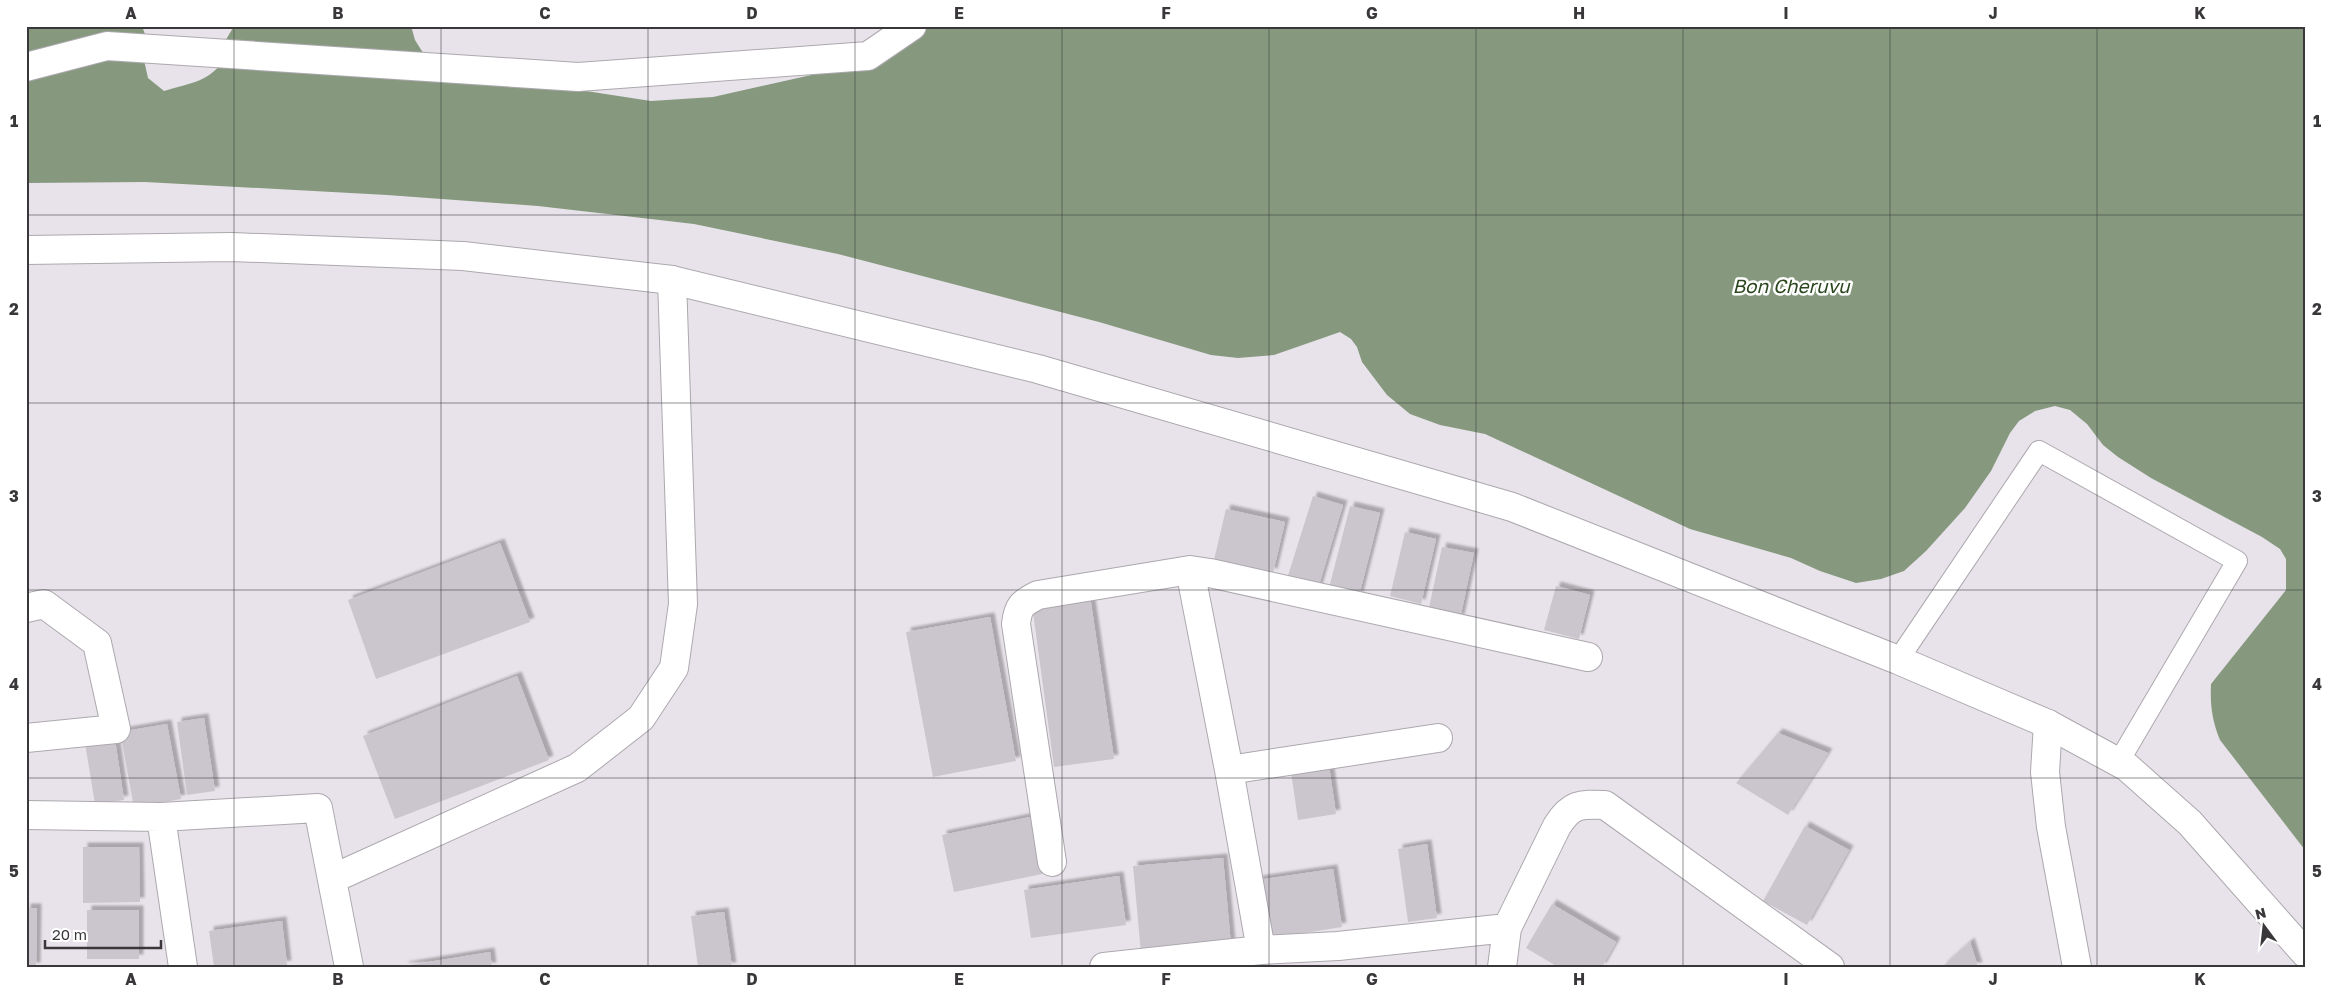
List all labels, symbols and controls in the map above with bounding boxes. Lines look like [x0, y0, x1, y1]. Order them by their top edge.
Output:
text: A [125, 3, 137, 23]
text: B [332, 3, 344, 23]
text: C [539, 3, 551, 23]
text: D [746, 3, 758, 23]
text: E [954, 3, 964, 23]
text: F [1161, 3, 1171, 23]
text: G [1366, 3, 1378, 23]
text: H [1573, 3, 1585, 23]
text: I [1783, 3, 1789, 23]
text: J [1988, 3, 1998, 23]
text: K [2194, 3, 2206, 23]
text: 1 [10, 111, 18, 131]
text: 1 [2313, 111, 2321, 131]
water label: Bon Cheruvu [1732, 274, 1851, 297]
text: 2 [9, 299, 19, 319]
text: 2 [2312, 299, 2322, 319]
text: 3 [9, 486, 19, 506]
text: 3 [2312, 486, 2322, 506]
text: 4 [9, 674, 19, 694]
text: 4 [2312, 674, 2322, 694]
text: 5 [9, 861, 19, 881]
text: 5 [2312, 861, 2322, 881]
north arrow [2238, 900, 2288, 950]
text: N [2253, 903, 2268, 923]
scale bar [45, 918, 161, 950]
text: 20 m [52, 925, 87, 943]
text: A [125, 969, 137, 989]
text: B [332, 969, 344, 989]
text: C [539, 969, 551, 989]
text: D [746, 969, 758, 989]
text: E [954, 969, 964, 989]
text: F [1161, 969, 1171, 989]
text: G [1366, 969, 1378, 989]
text: H [1573, 969, 1585, 989]
text: I [1783, 969, 1789, 989]
text: J [1988, 969, 1998, 989]
text: K [2194, 969, 2206, 989]

